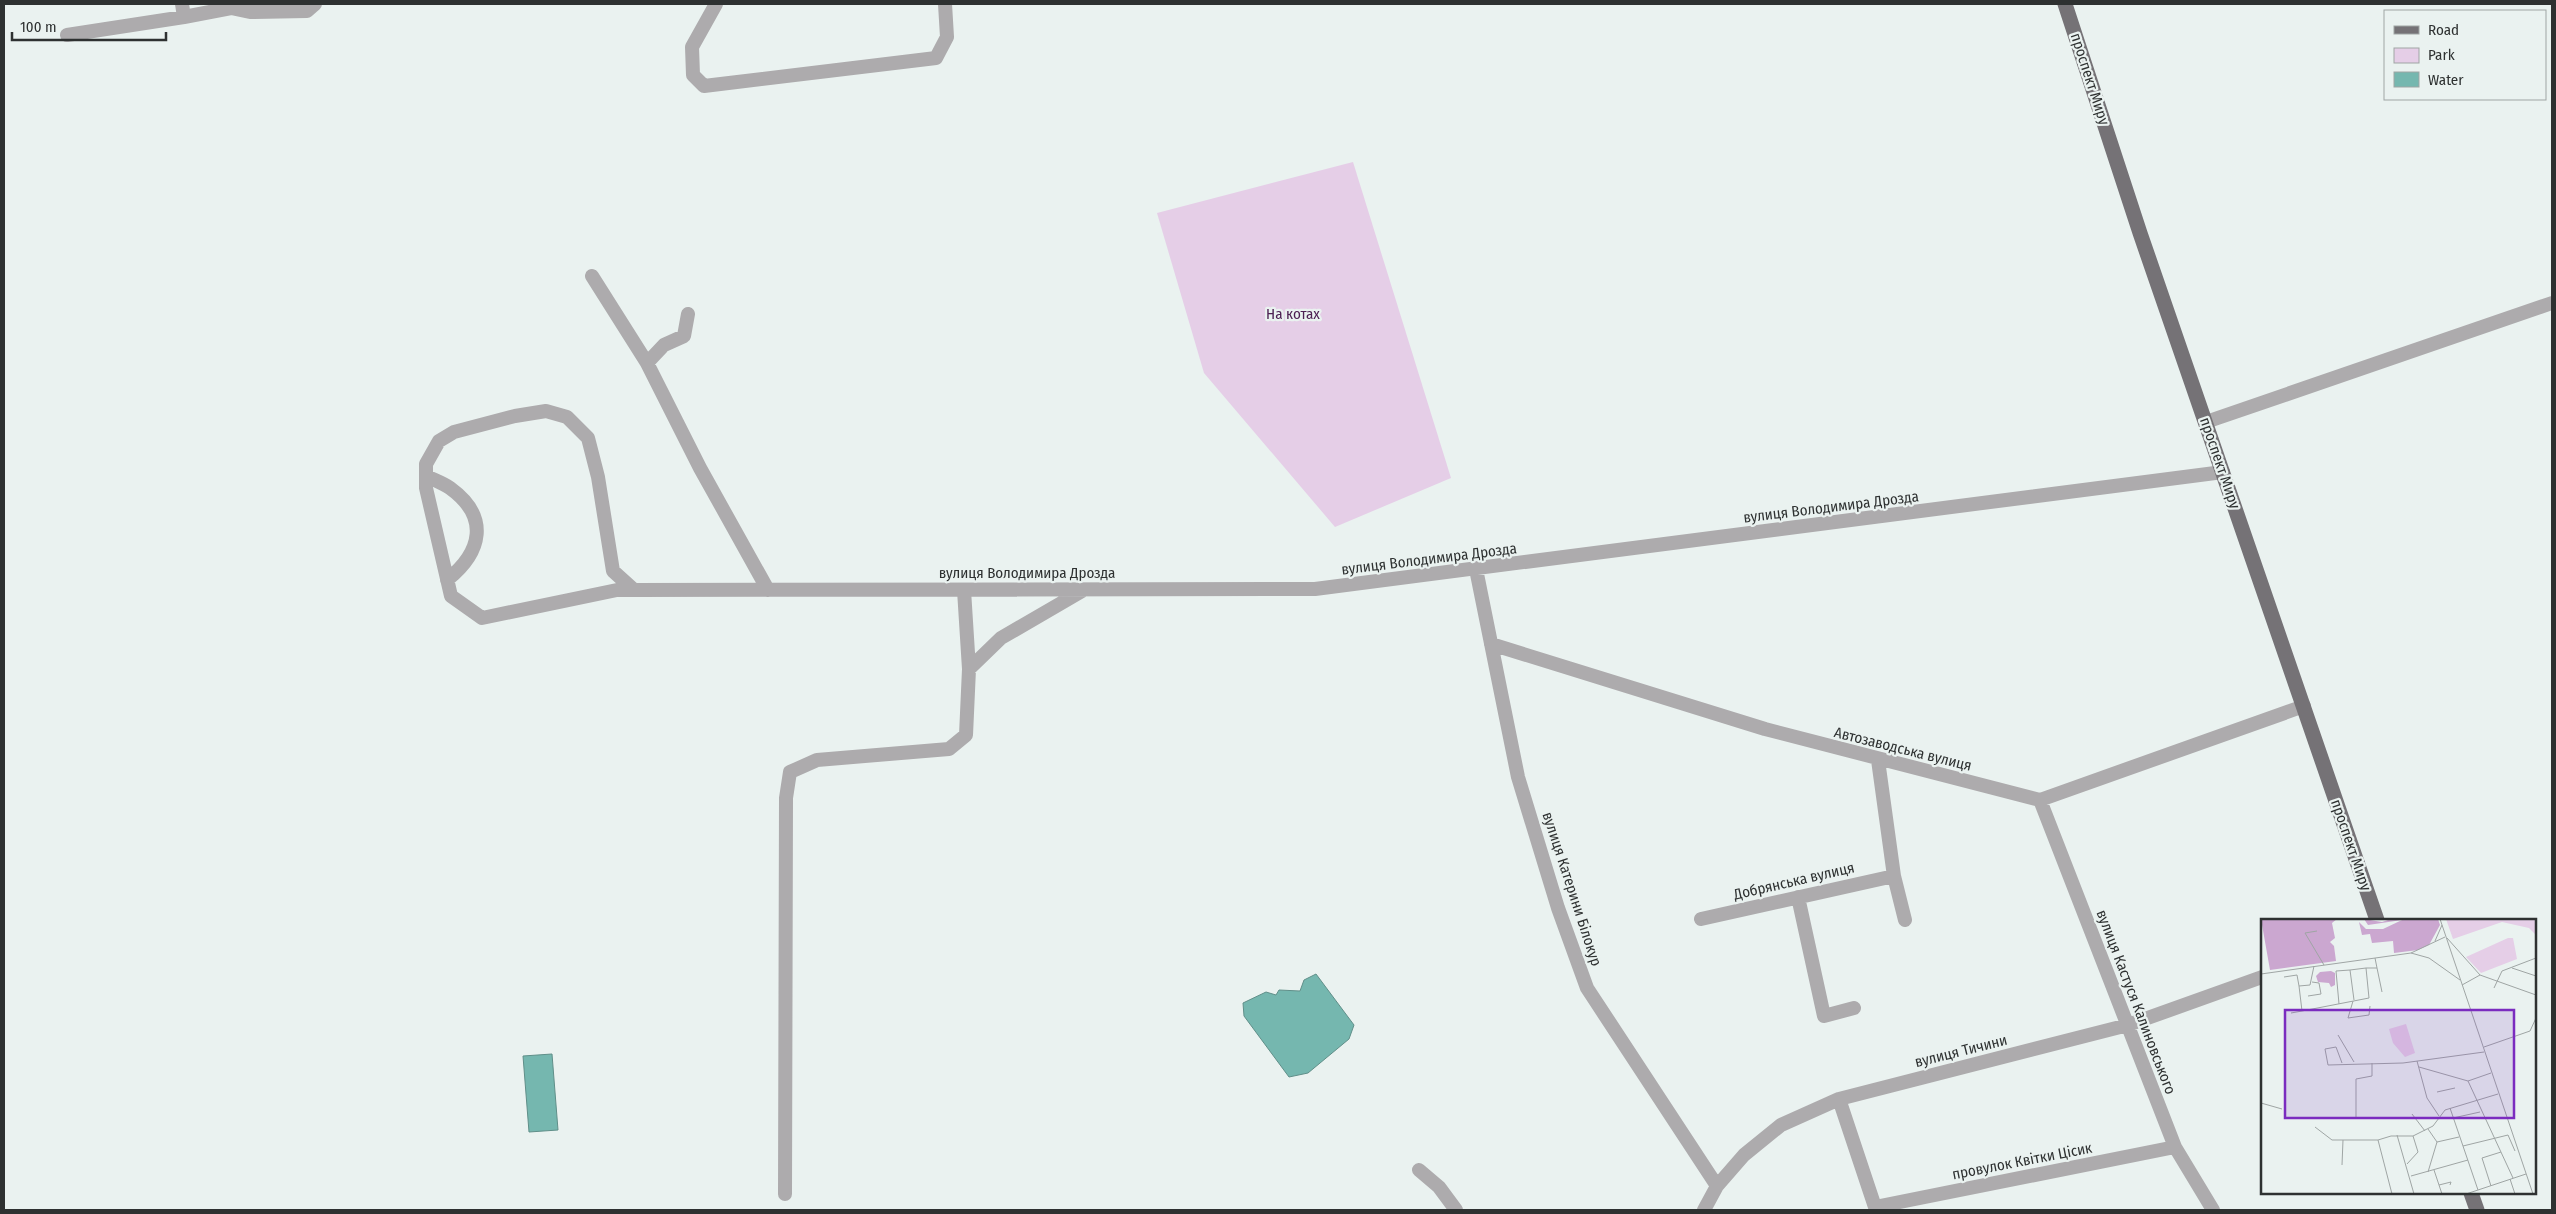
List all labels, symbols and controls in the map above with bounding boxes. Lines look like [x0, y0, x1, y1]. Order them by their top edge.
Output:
scale bar [12, 10, 166, 42]
legend [2384, 10, 2546, 100]
text: 100 m [20, 18, 57, 36]
text: Road [2428, 21, 2459, 39]
street label: проспект Миру [2067, 31, 2113, 128]
text: Park [2428, 46, 2455, 64]
text: Water [2428, 71, 2464, 89]
park label: На котах [1266, 305, 1320, 323]
street label: проспект Миру [2196, 415, 2244, 511]
street label: вулиця Володимира Дрозда [1742, 487, 1920, 527]
street label: вулиця Володимира Дрозда [1340, 539, 1518, 579]
street label: вулиця Володимира Дрозда [939, 564, 1115, 582]
street label: Автозаводська вулиця [1832, 723, 1974, 775]
street label: проспект Миру [2327, 797, 2375, 893]
street label: вулиця Катерини Білокур [1539, 810, 1605, 968]
street label: Добрянська вулиця [1731, 858, 1856, 904]
street label: вулиця Кастуся Калиновського [2092, 907, 2180, 1097]
inset map [2261, 919, 2536, 1194]
street label: вулиця Тичини [1913, 1031, 2009, 1071]
street label: провулок Квітки Цісик [1950, 1139, 2094, 1183]

